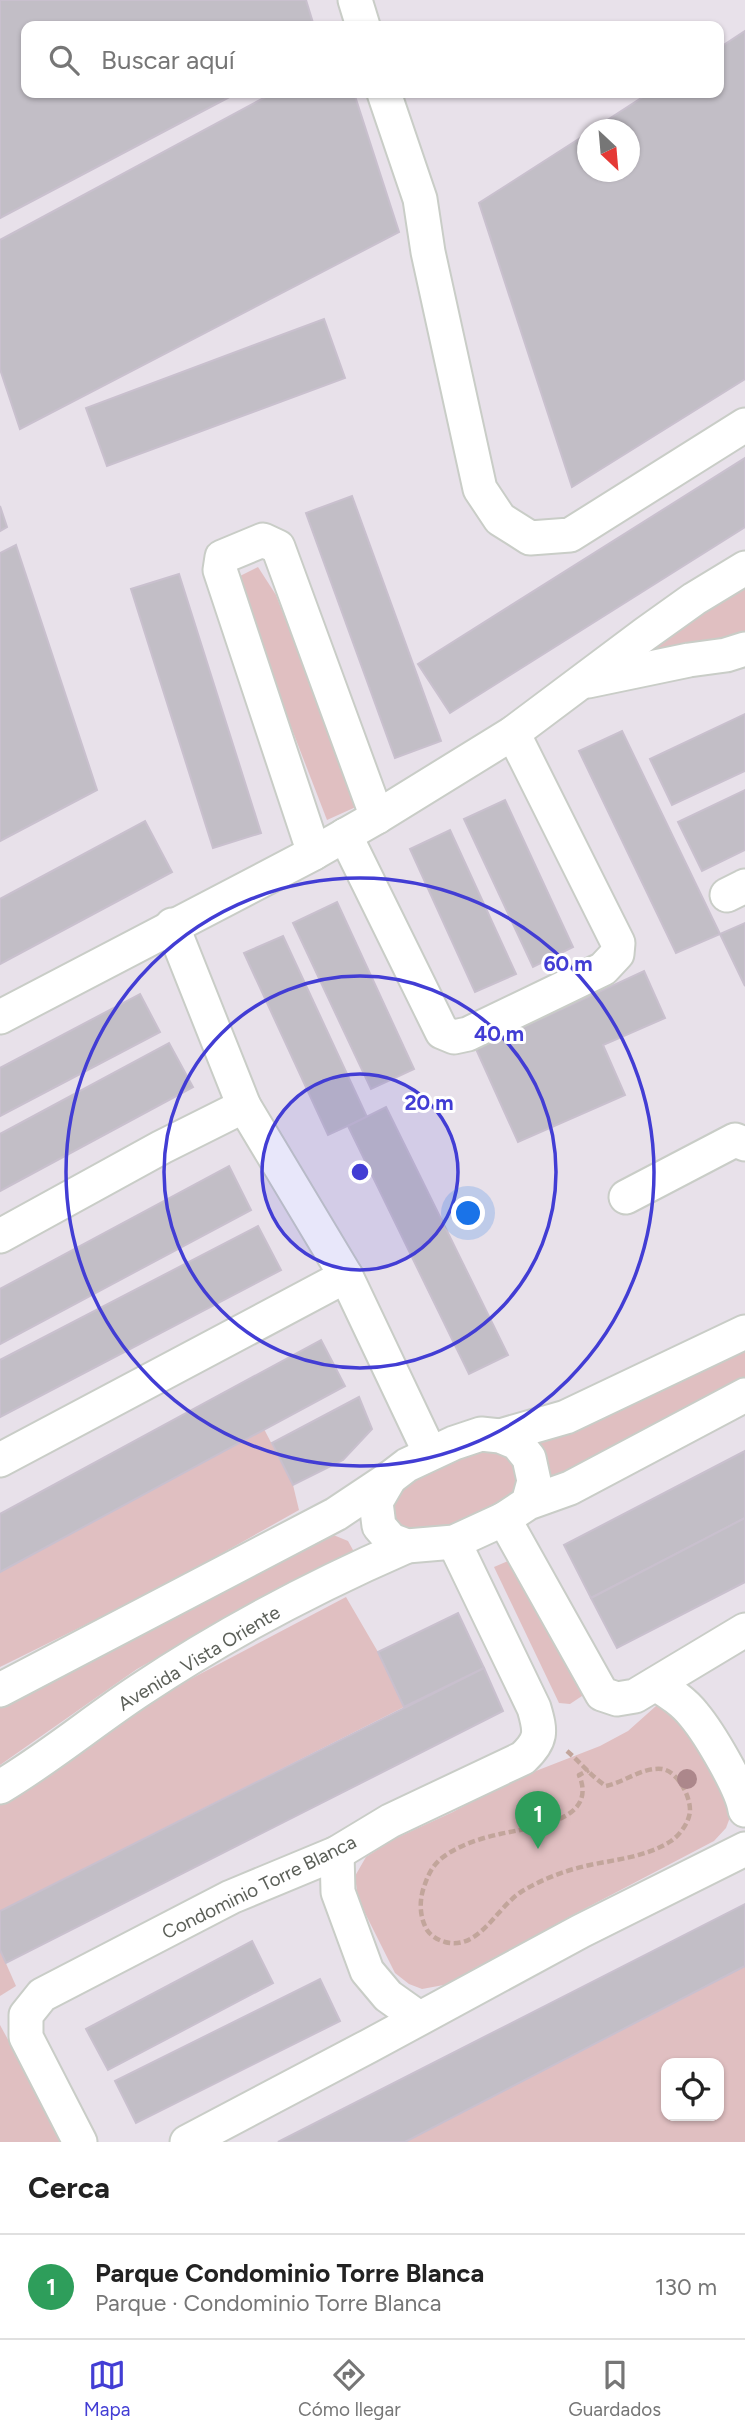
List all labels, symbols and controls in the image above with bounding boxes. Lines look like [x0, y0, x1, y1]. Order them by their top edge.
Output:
search box [21, 21, 724, 98]
icon: search [45, 41, 83, 79]
text: Buscar aquí [101, 44, 235, 76]
north arrow [577, 119, 640, 182]
text: 60 m [543, 951, 593, 976]
text: 40 m [474, 1021, 524, 1046]
text: 20 m [404, 1090, 454, 1115]
centre of rings [348, 1160, 372, 1184]
your location [451, 1196, 485, 1230]
street label: Avenida Vista Oriente [114, 1600, 284, 1716]
pin: 1 [515, 1791, 561, 1849]
street label: Condominio Torre Blanca [158, 1830, 360, 1944]
map controls [661, 2058, 724, 2121]
button: locate [661, 2058, 724, 2121]
text: Cerca [28, 2169, 110, 2206]
text: Parque Condominio Torre Blanca [95, 2257, 484, 2289]
text: 1 [46, 2273, 56, 2301]
text: 130 m [655, 2273, 717, 2301]
text: Parque · Condominio Torre Blanca [95, 2289, 441, 2317]
tab: Mapa [84, 2356, 130, 2421]
tab: Cómo llegar [298, 2356, 401, 2421]
tab: Guardados [568, 2356, 661, 2421]

